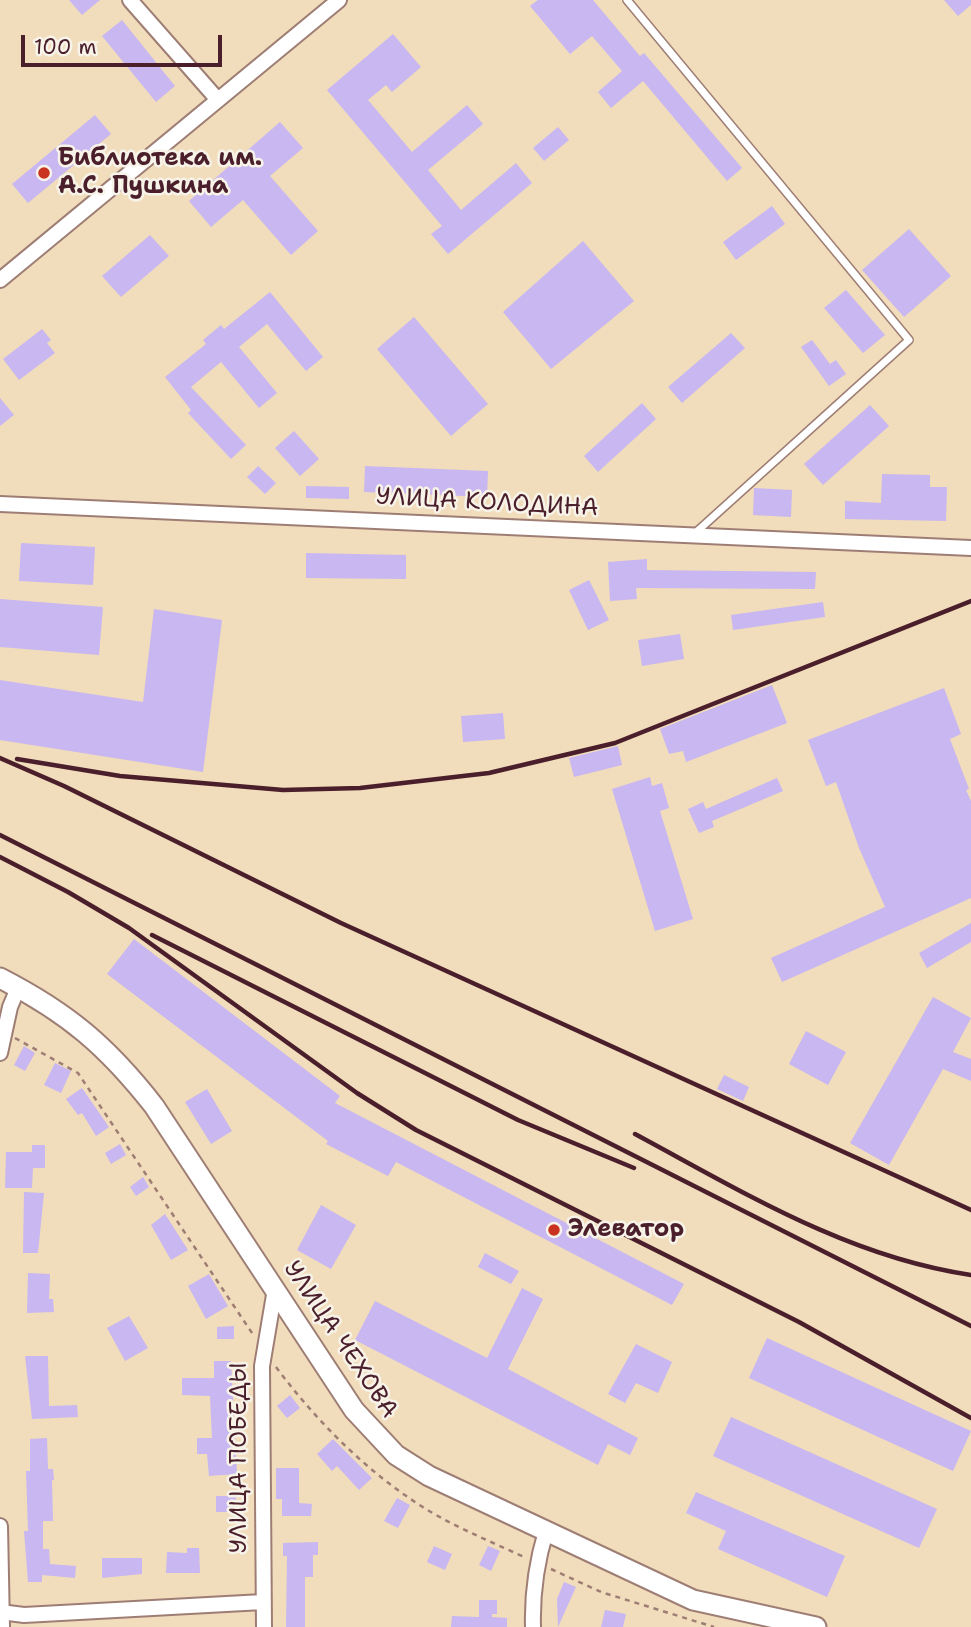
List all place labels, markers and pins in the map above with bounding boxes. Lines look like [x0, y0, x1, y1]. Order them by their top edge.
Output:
place label: Библиотека им. А.С. Пушкина [58, 145, 262, 201]
marker: Библиотека им. А.С. Пушкина [36, 165, 52, 181]
place label: Элеватор [568, 1216, 684, 1244]
marker: Элеватор [546, 1222, 562, 1238]

